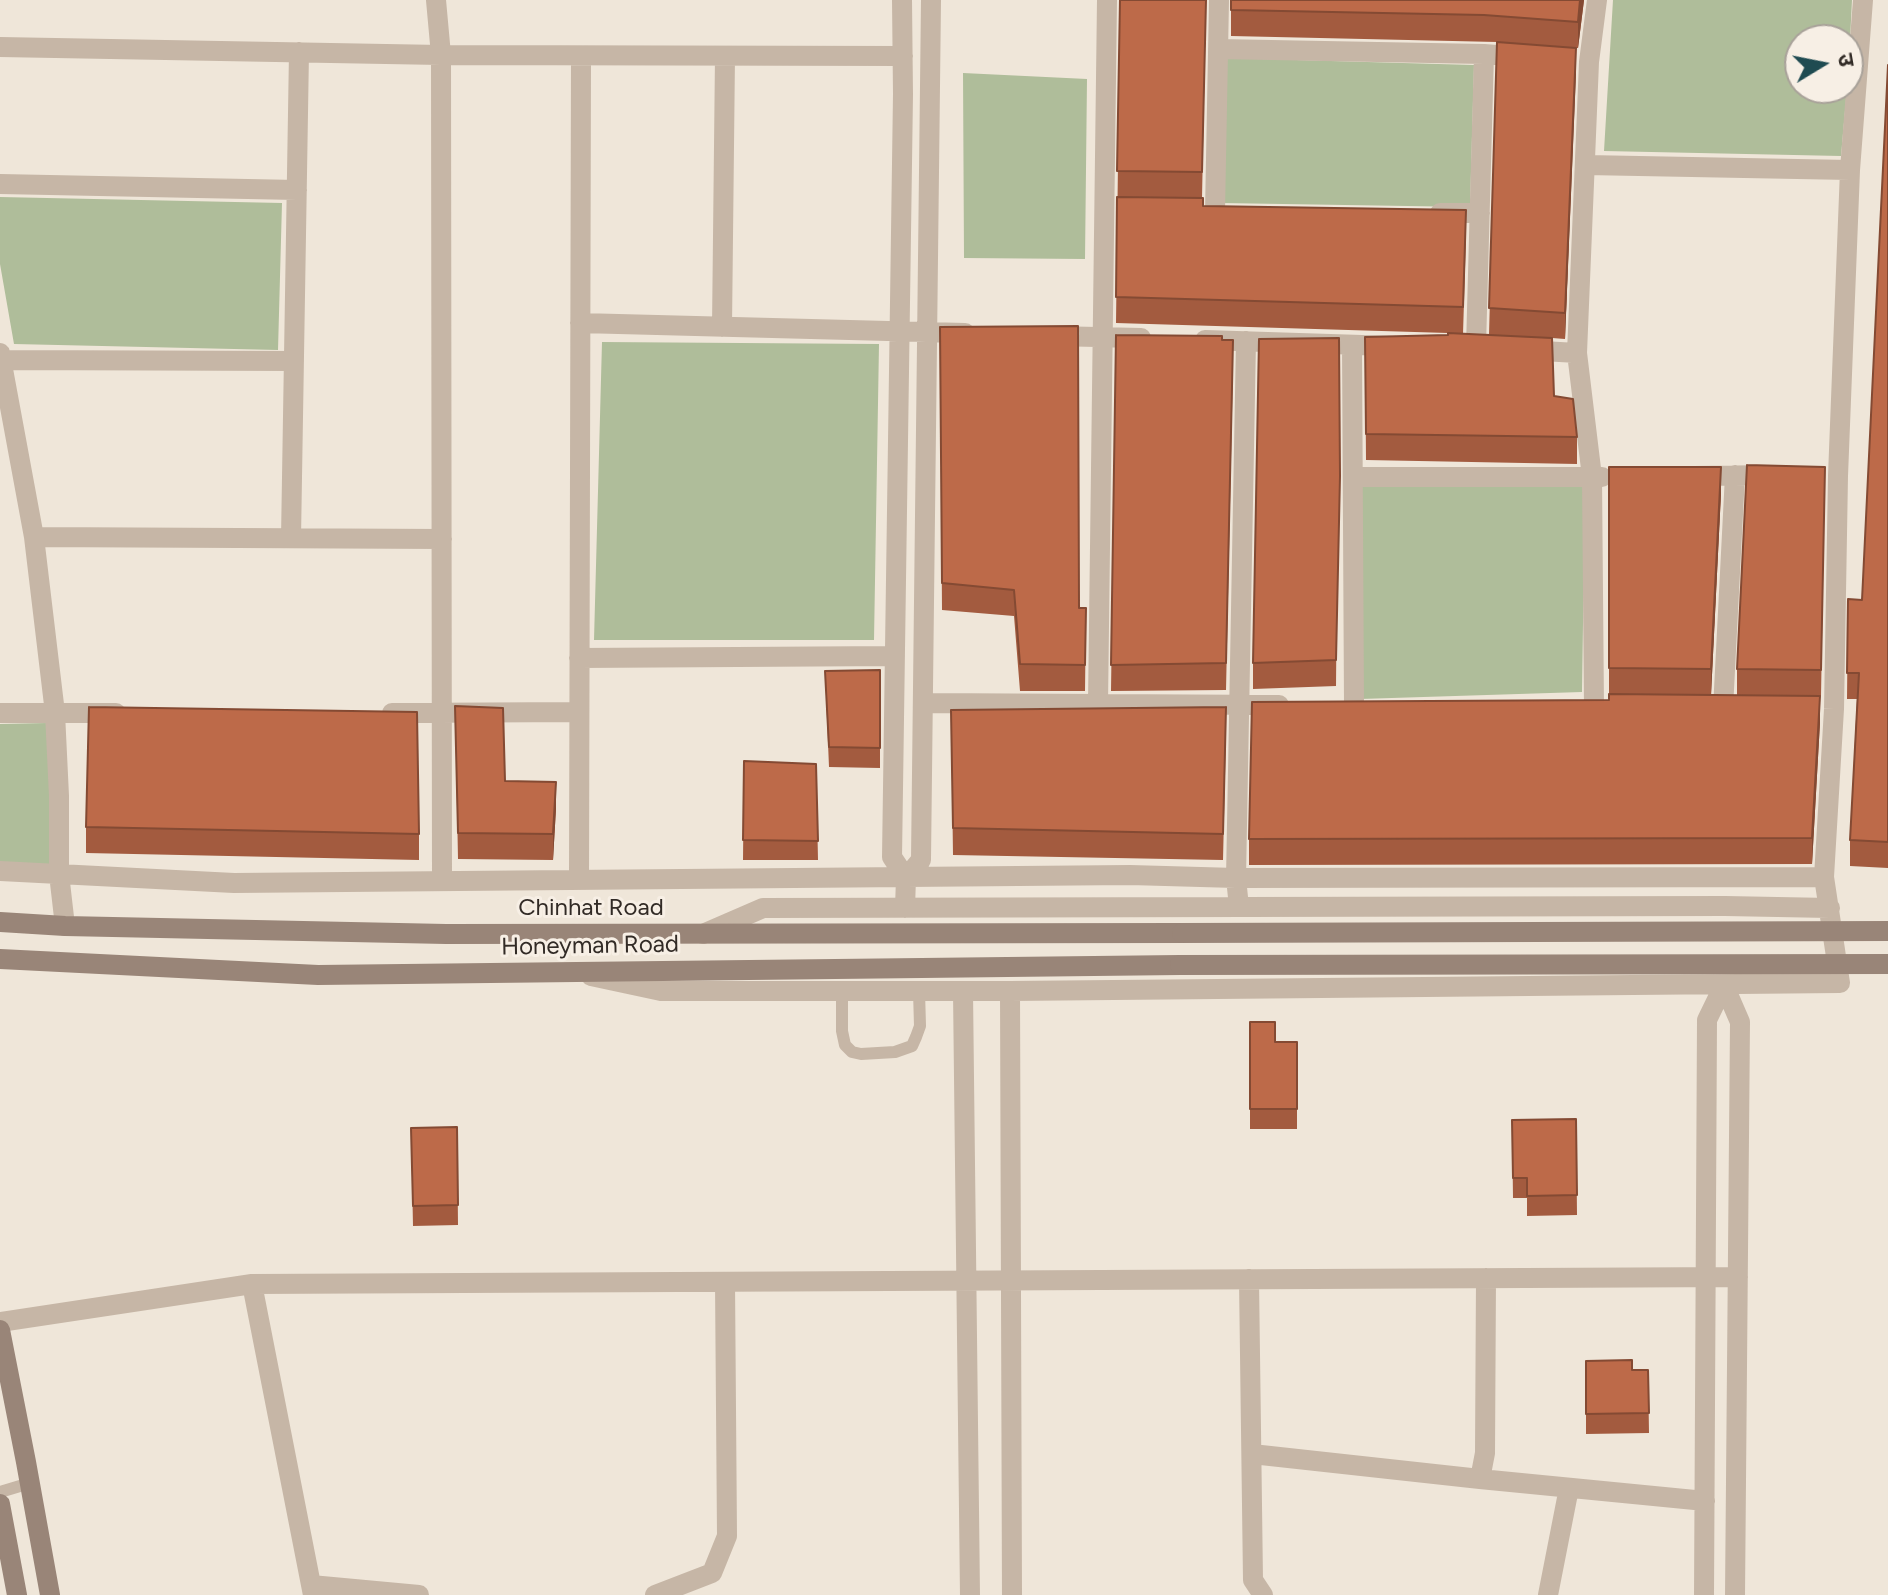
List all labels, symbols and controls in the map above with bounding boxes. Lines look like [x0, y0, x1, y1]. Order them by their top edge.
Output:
north arrow [1784, 24, 1864, 104]
text: उ [1832, 51, 1861, 69]
street label: Chinhat Road [518, 894, 664, 922]
street label: Honeyman Road [501, 930, 679, 962]

